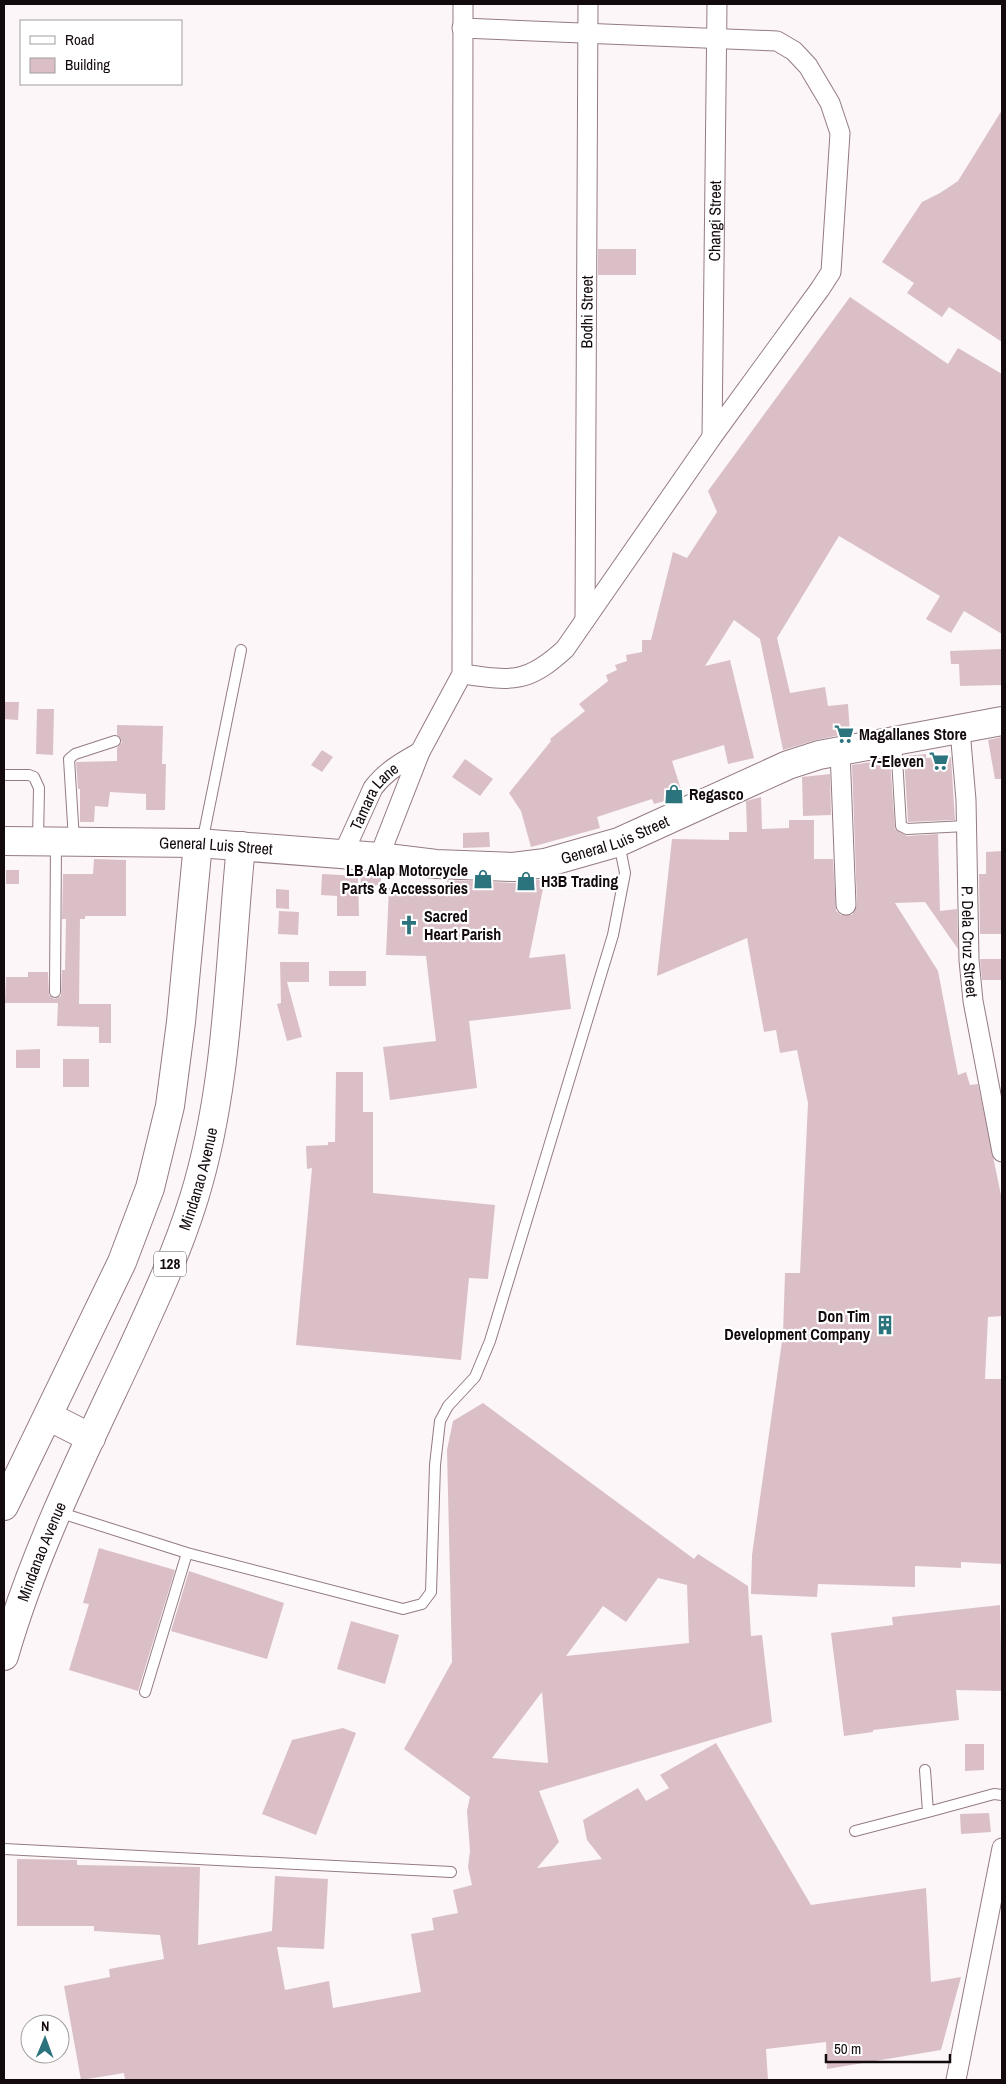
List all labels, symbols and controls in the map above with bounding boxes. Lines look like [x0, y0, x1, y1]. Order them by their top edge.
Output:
legend [20, 20, 182, 85]
text: Road [65, 29, 94, 50]
text: Building [65, 54, 110, 75]
street label: Changi Street [703, 180, 726, 262]
street label: Bodhi Street [575, 275, 598, 349]
supermarket icon: Magallanes Store [833, 723, 855, 745]
place label: Magallanes Store [859, 723, 967, 745]
place label: 7-Eleven [870, 750, 924, 772]
supermarket icon: 7-Eleven [928, 750, 950, 772]
street label: Tamara Lane [344, 757, 403, 833]
shop icon: Regasco [663, 783, 685, 805]
place label: Regasco [689, 783, 744, 805]
street label: General Luis Street [558, 810, 673, 869]
street label: General Luis Street [159, 832, 274, 860]
place label: LB Alap Motorcycle Parts & Accessories [342, 859, 468, 899]
shop icon: LB Alap Motorcycle Parts & Accessories [472, 868, 494, 890]
shop icon: H3B Trading [515, 870, 537, 892]
place label: H3B Trading [541, 870, 618, 892]
street label: P. Dela Cruz Street [957, 886, 984, 999]
place label: Sacred Heart Parish [424, 905, 501, 945]
church icon: Sacred Heart Parish [398, 914, 420, 936]
street label: Mindanao Avenue [173, 1126, 222, 1233]
road number: 128 [154, 1252, 186, 1276]
place label: Don Tim Development Company [724, 1305, 871, 1345]
building icon: Don Tim Development Company [874, 1314, 896, 1336]
street label: Mindanao Avenue [11, 1498, 71, 1604]
north arrow [20, 2014, 70, 2064]
text: N [41, 2017, 50, 2035]
scale bar [826, 2032, 950, 2064]
text: 50 m [834, 2038, 861, 2059]

